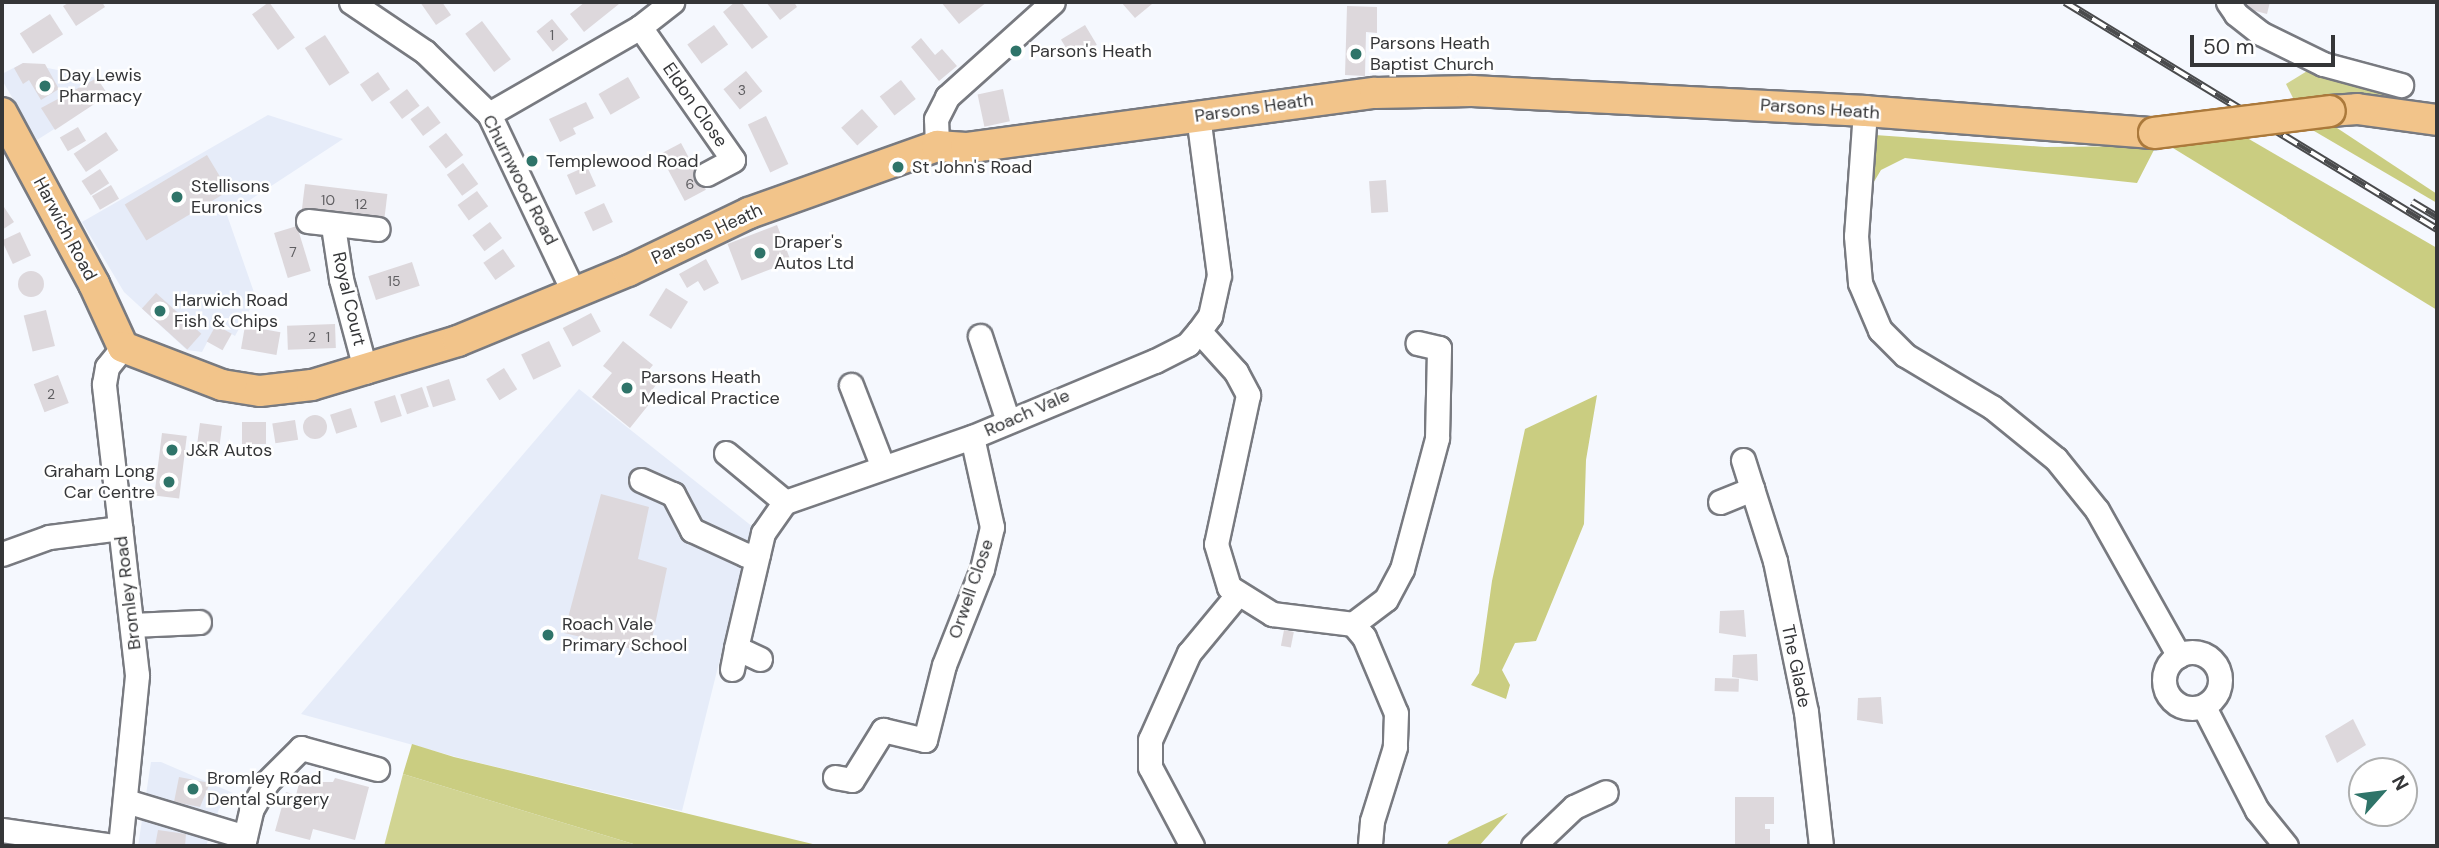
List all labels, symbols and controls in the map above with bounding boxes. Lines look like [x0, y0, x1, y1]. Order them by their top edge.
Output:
scale bar [2194, 21, 2339, 65]
house number: 1 [550, 27, 554, 43]
place label: Parsons Heath Baptist Church [1370, 33, 1494, 76]
text: 50 m [2203, 33, 2254, 61]
place label: Parson's Heath [1030, 40, 1152, 62]
marker: Parson's Heath [1008, 43, 1024, 59]
marker: Parsons Heath Baptist Church [1348, 46, 1364, 62]
street label: Eldon Close [658, 59, 732, 151]
place label: Day Lewis Pharmacy [59, 65, 142, 108]
marker: Day Lewis Pharmacy [37, 78, 53, 94]
house number: 3 [738, 82, 746, 98]
street label: Parsons Heath [1193, 89, 1315, 127]
street label: Parsons Heath [1760, 94, 1880, 124]
street label: Churnwood Road [478, 111, 562, 249]
place label: Templewood Road [546, 150, 699, 172]
marker: Templewood Road [524, 153, 540, 169]
place label: St John's Road [912, 156, 1032, 178]
marker: St John's Road [890, 159, 906, 175]
street label: Harwich Road [29, 174, 101, 284]
place label: Stellisons Euronics [191, 176, 270, 218]
house number: 6 [686, 176, 694, 192]
marker: Stellisons Euronics [169, 189, 185, 205]
house number: 10 [321, 192, 335, 208]
house number: 12 [355, 196, 367, 212]
street label: Parsons Heath [648, 199, 766, 269]
place label: Draper's Autos Ltd [774, 232, 854, 274]
house number: 7 [289, 244, 297, 260]
marker: Draper's Autos Ltd [752, 245, 768, 261]
street label: Royal Court [328, 250, 370, 348]
house number: 15 [388, 273, 400, 289]
place label: Harwich Road Fish & Chips [174, 290, 288, 332]
marker: Harwich Road Fish & Chips [152, 303, 168, 319]
house number: 2 [308, 329, 316, 345]
house number: 1 [326, 329, 330, 345]
place label: Parsons Heath Medical Practice [641, 367, 780, 410]
marker: Parsons Heath Medical Practice [619, 380, 635, 396]
street label: Roach Vale [981, 385, 1073, 441]
house number: 2 [47, 386, 55, 402]
place label: J&R Autos [186, 439, 272, 461]
marker: J&R Autos [164, 442, 180, 458]
place label: Graham Long Car Centre [44, 461, 155, 504]
marker: Graham Long Car Centre [161, 474, 177, 490]
street label: Bromley Road [110, 535, 146, 651]
street label: Orwell Close [944, 536, 998, 642]
place label: Roach Vale Primary School [562, 614, 687, 656]
street label: The Glade [1777, 622, 1815, 710]
marker: Roach Vale Primary School [540, 627, 556, 643]
north arrow [2348, 757, 2418, 827]
place label: Bromley Road Dental Surgery [207, 768, 329, 810]
text: N [2386, 771, 2415, 795]
marker: Bromley Road Dental Surgery [185, 781, 201, 797]

